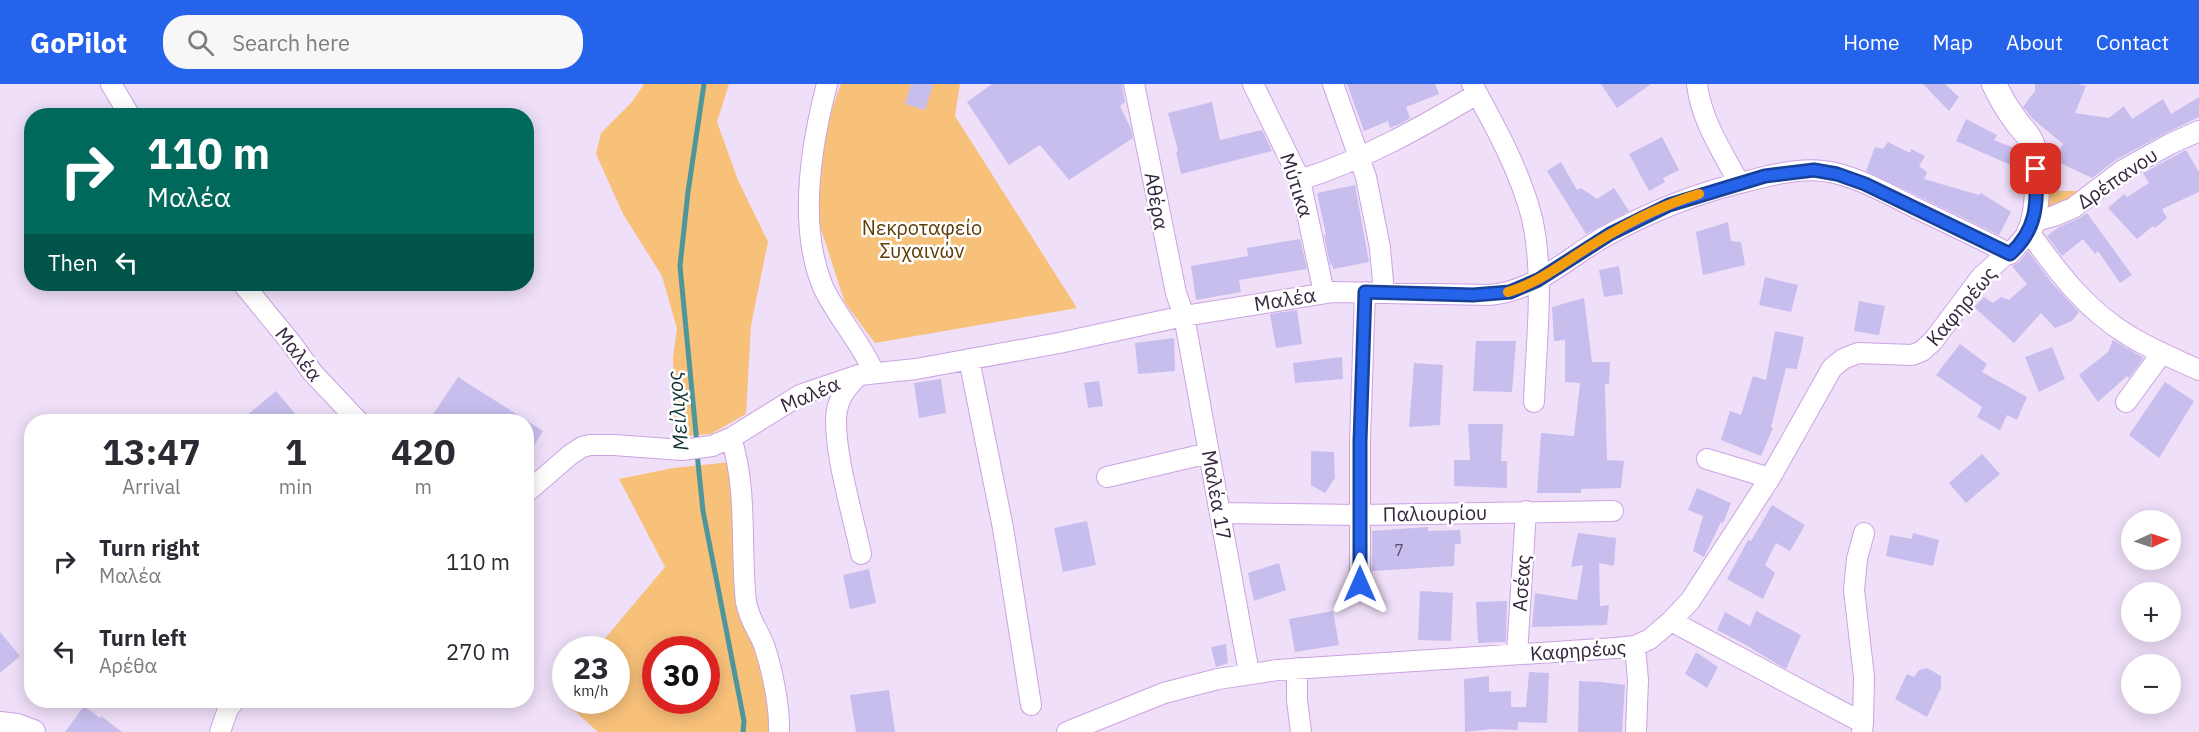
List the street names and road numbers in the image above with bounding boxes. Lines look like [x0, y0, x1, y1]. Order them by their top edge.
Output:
street label: Δρέπανου [2071, 141, 2163, 215]
street label: Μύτικα [1274, 149, 1320, 221]
street label: Αθέρα [1139, 170, 1175, 232]
street label: Καφηρέως [1920, 260, 2002, 352]
street label: Μαλέα [1252, 281, 1318, 317]
street label: Μαλέα [269, 321, 329, 387]
street label: Μαλέα [776, 369, 844, 419]
street label: Μαλέα 17 [1196, 448, 1238, 542]
street label: Παλιουρίου [1382, 499, 1488, 527]
street label: Ασέας [1506, 554, 1536, 612]
street label: Καφηρέως [1529, 633, 1627, 667]

